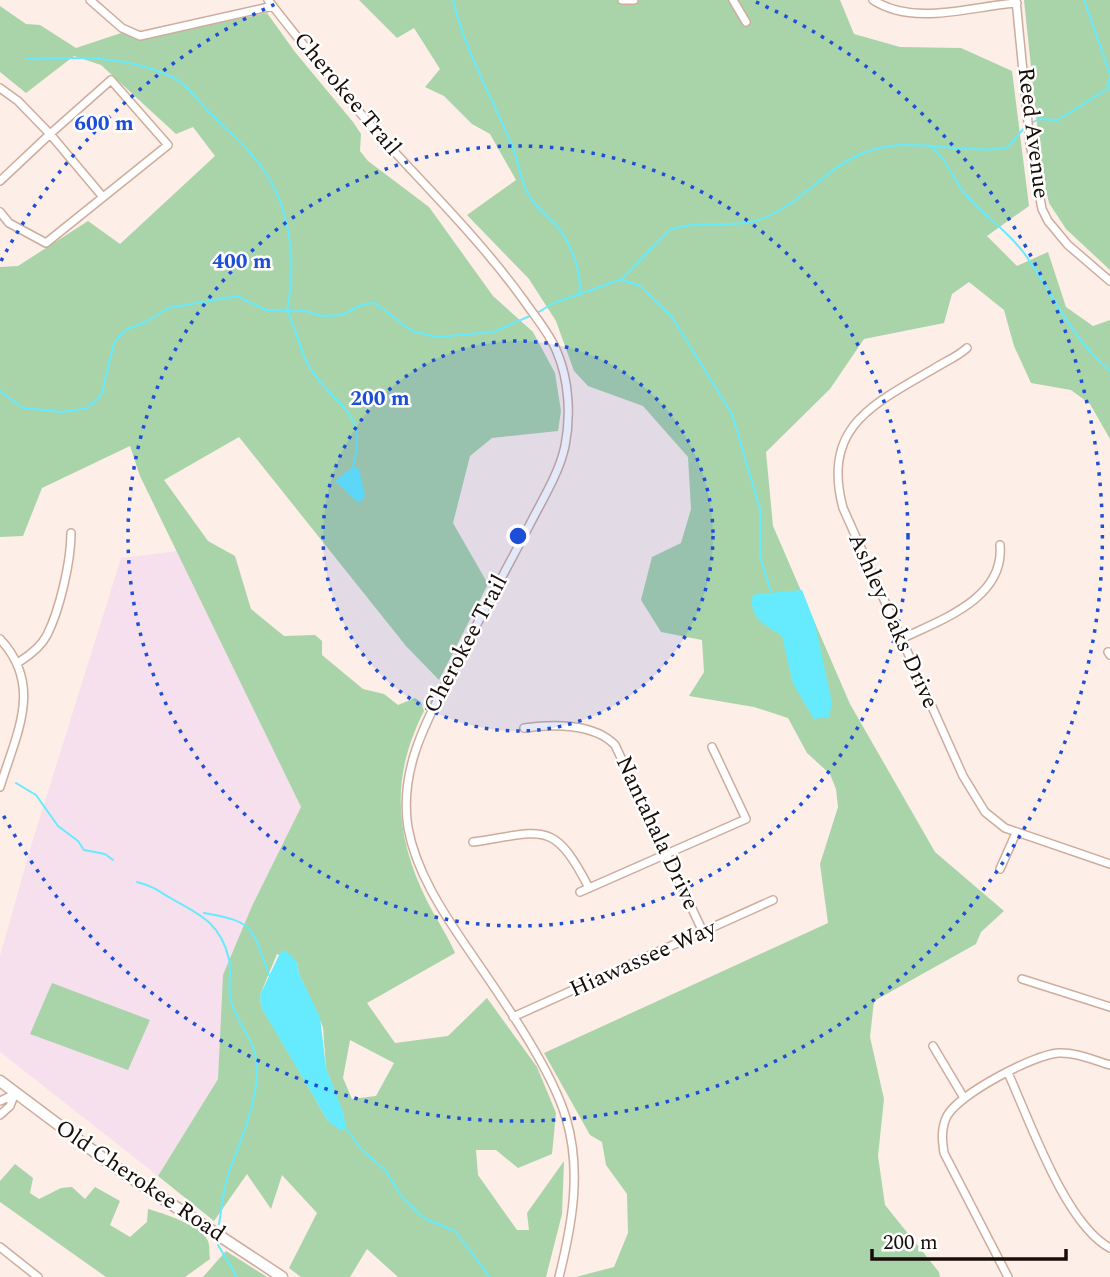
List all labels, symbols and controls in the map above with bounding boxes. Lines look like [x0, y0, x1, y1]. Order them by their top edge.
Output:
street label: Cherokee Trail [285, 24, 409, 164]
street label: Reed Avenue [1008, 65, 1058, 201]
text: 600 m [74, 108, 134, 140]
text: 400 m [212, 246, 272, 278]
text: 200 m [350, 383, 410, 415]
centre of rings [506, 524, 530, 548]
street label: Ashley Oaks Drive [839, 528, 947, 714]
street label: Cherokee Trail [415, 568, 517, 720]
street label: Nantahala Drive [606, 750, 708, 916]
street label: Hiawassee Way [564, 911, 723, 1007]
street label: Old Cherokee Road [48, 1111, 232, 1251]
scale bar [872, 1218, 1066, 1262]
text: 200 m [883, 1227, 938, 1259]

